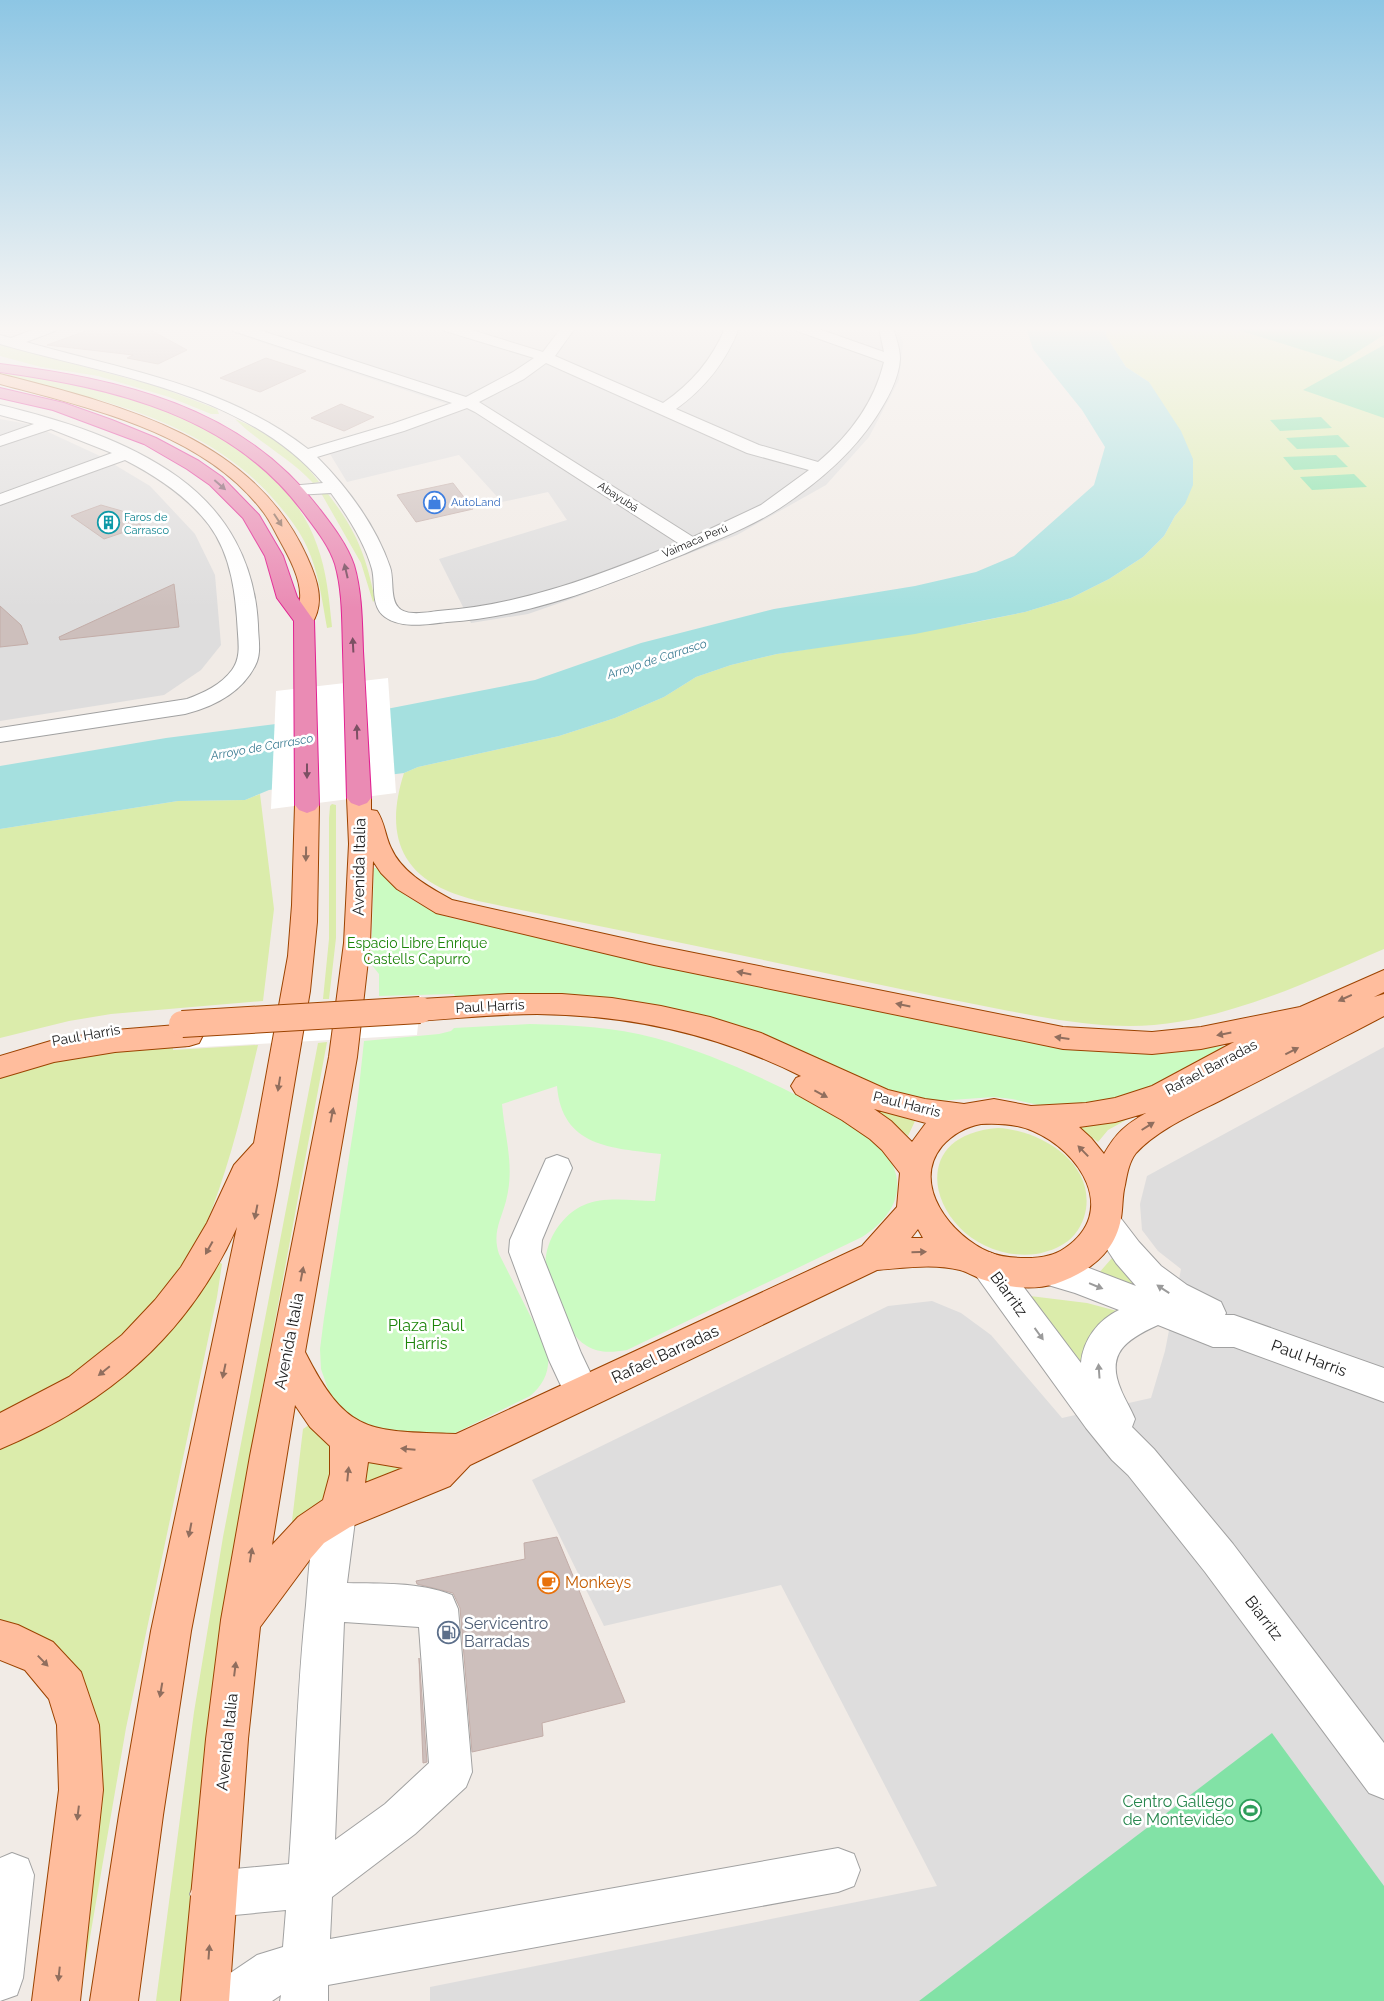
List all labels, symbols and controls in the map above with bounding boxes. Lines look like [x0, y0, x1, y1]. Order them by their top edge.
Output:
street label: Abayubá [595, 479, 641, 515]
one-way arrow [214, 480, 227, 491]
shop icon: AutoLand [423, 490, 447, 514]
place label: AutoLand [451, 496, 501, 509]
building icon: Faros de Carrasco [96, 511, 120, 535]
place label: Faros de Carrasco [124, 511, 170, 537]
one-way arrow [274, 514, 283, 527]
street label: Vaimaca Perú [660, 521, 730, 561]
one-way arrow [342, 564, 350, 579]
water label: Arroyo de Carrasco [605, 636, 709, 682]
one-way arrow [349, 637, 357, 653]
one-way arrow [352, 724, 360, 740]
water label: Arroyo de Carrasco [209, 731, 314, 763]
one-way arrow [303, 764, 311, 780]
street label: Avenida Italia [349, 818, 369, 916]
one-way arrow [302, 846, 310, 862]
park label: Espacio Libre Enrique Castells Capurro [347, 935, 487, 967]
one-way arrow [735, 968, 751, 976]
one-way arrow [1338, 995, 1352, 1003]
street label: Paul Harris [455, 996, 525, 1016]
one-way arrow [895, 1001, 911, 1009]
street label: Paul Harris [51, 1021, 122, 1049]
one-way arrow [1215, 1030, 1231, 1038]
one-way arrow [1054, 1033, 1070, 1041]
street label: Rafael Barradas [1162, 1036, 1260, 1098]
one-way arrow [1285, 1047, 1299, 1055]
one-way arrow [275, 1076, 283, 1092]
street label: Paul Harris [872, 1088, 943, 1120]
one-way arrow [814, 1089, 828, 1098]
one-way arrow [328, 1107, 336, 1122]
one-way arrow [1141, 1121, 1154, 1130]
one-way arrow [1077, 1145, 1089, 1157]
one-way arrow [252, 1204, 260, 1220]
one-way arrow [205, 1241, 213, 1256]
one-way arrow [912, 1248, 928, 1256]
one-way arrow [298, 1267, 306, 1282]
street label: Biarritz [986, 1268, 1032, 1320]
one-way arrow [1089, 1283, 1104, 1291]
one-way arrow [1156, 1284, 1170, 1293]
street label: Avenida Italia [270, 1291, 308, 1391]
park label: Plaza Paul Harris [388, 1316, 465, 1353]
street label: Rafael Barradas [608, 1321, 722, 1387]
one-way arrow [1034, 1327, 1044, 1341]
street label: Paul Harris [1269, 1336, 1350, 1381]
one-way arrow [1094, 1363, 1102, 1379]
one-way arrow [220, 1364, 228, 1379]
one-way arrow [98, 1365, 111, 1376]
one-way arrow [400, 1445, 416, 1453]
one-way arrow [345, 1466, 353, 1482]
one-way arrow [186, 1523, 194, 1539]
one-way arrow [248, 1546, 256, 1562]
cafe icon: Monkeys [537, 1570, 561, 1594]
place label: Monkeys [565, 1573, 631, 1592]
street label: Biarritz [1241, 1592, 1287, 1644]
place label: Servicentro Barradas [464, 1614, 548, 1651]
fuel station icon: Servicentro Barradas [436, 1620, 460, 1644]
one-way arrow [37, 1655, 49, 1667]
one-way arrow [231, 1660, 239, 1676]
one-way arrow [156, 1682, 164, 1698]
street label: Avenida Italia [212, 1692, 242, 1792]
place label: Centro Gallego de Montevideo [1122, 1792, 1234, 1829]
sports icon: Centro Gallego de Montevideo [1238, 1798, 1262, 1822]
one-way arrow [74, 1805, 82, 1821]
one-way arrow [205, 1944, 213, 1960]
one-way arrow [55, 1966, 63, 1982]

